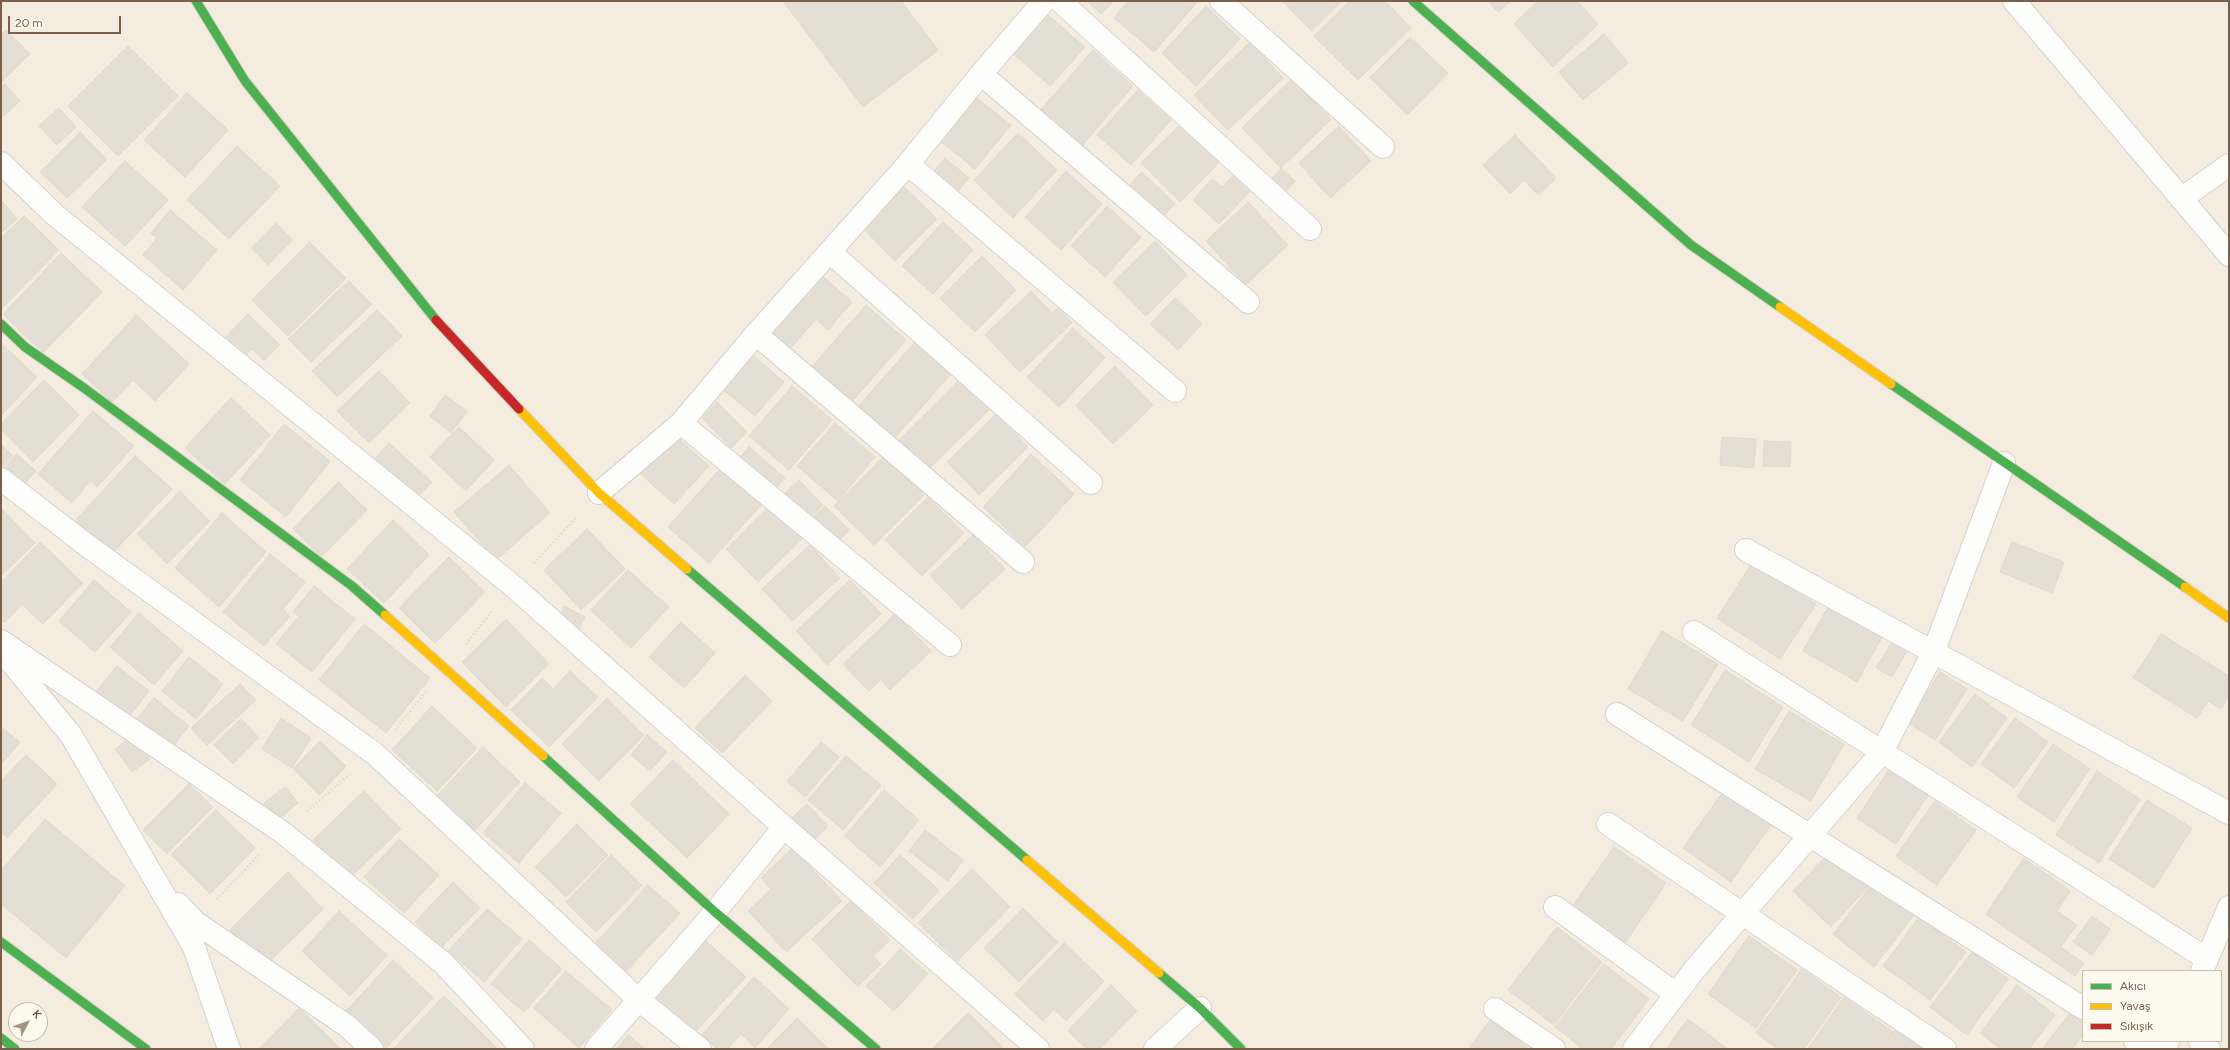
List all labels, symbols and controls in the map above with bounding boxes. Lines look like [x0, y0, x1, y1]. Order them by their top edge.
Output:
scale bar [10, 8, 123, 34]
text: 20 m [15, 16, 43, 30]
legend [2082, 970, 2222, 1042]
text: Akıcı [2120, 979, 2146, 993]
text: Yavaş [2120, 999, 2150, 1013]
north arrow [8, 1002, 48, 1042]
text: K [29, 1007, 44, 1021]
text: Sıkışık [2120, 1019, 2153, 1033]

